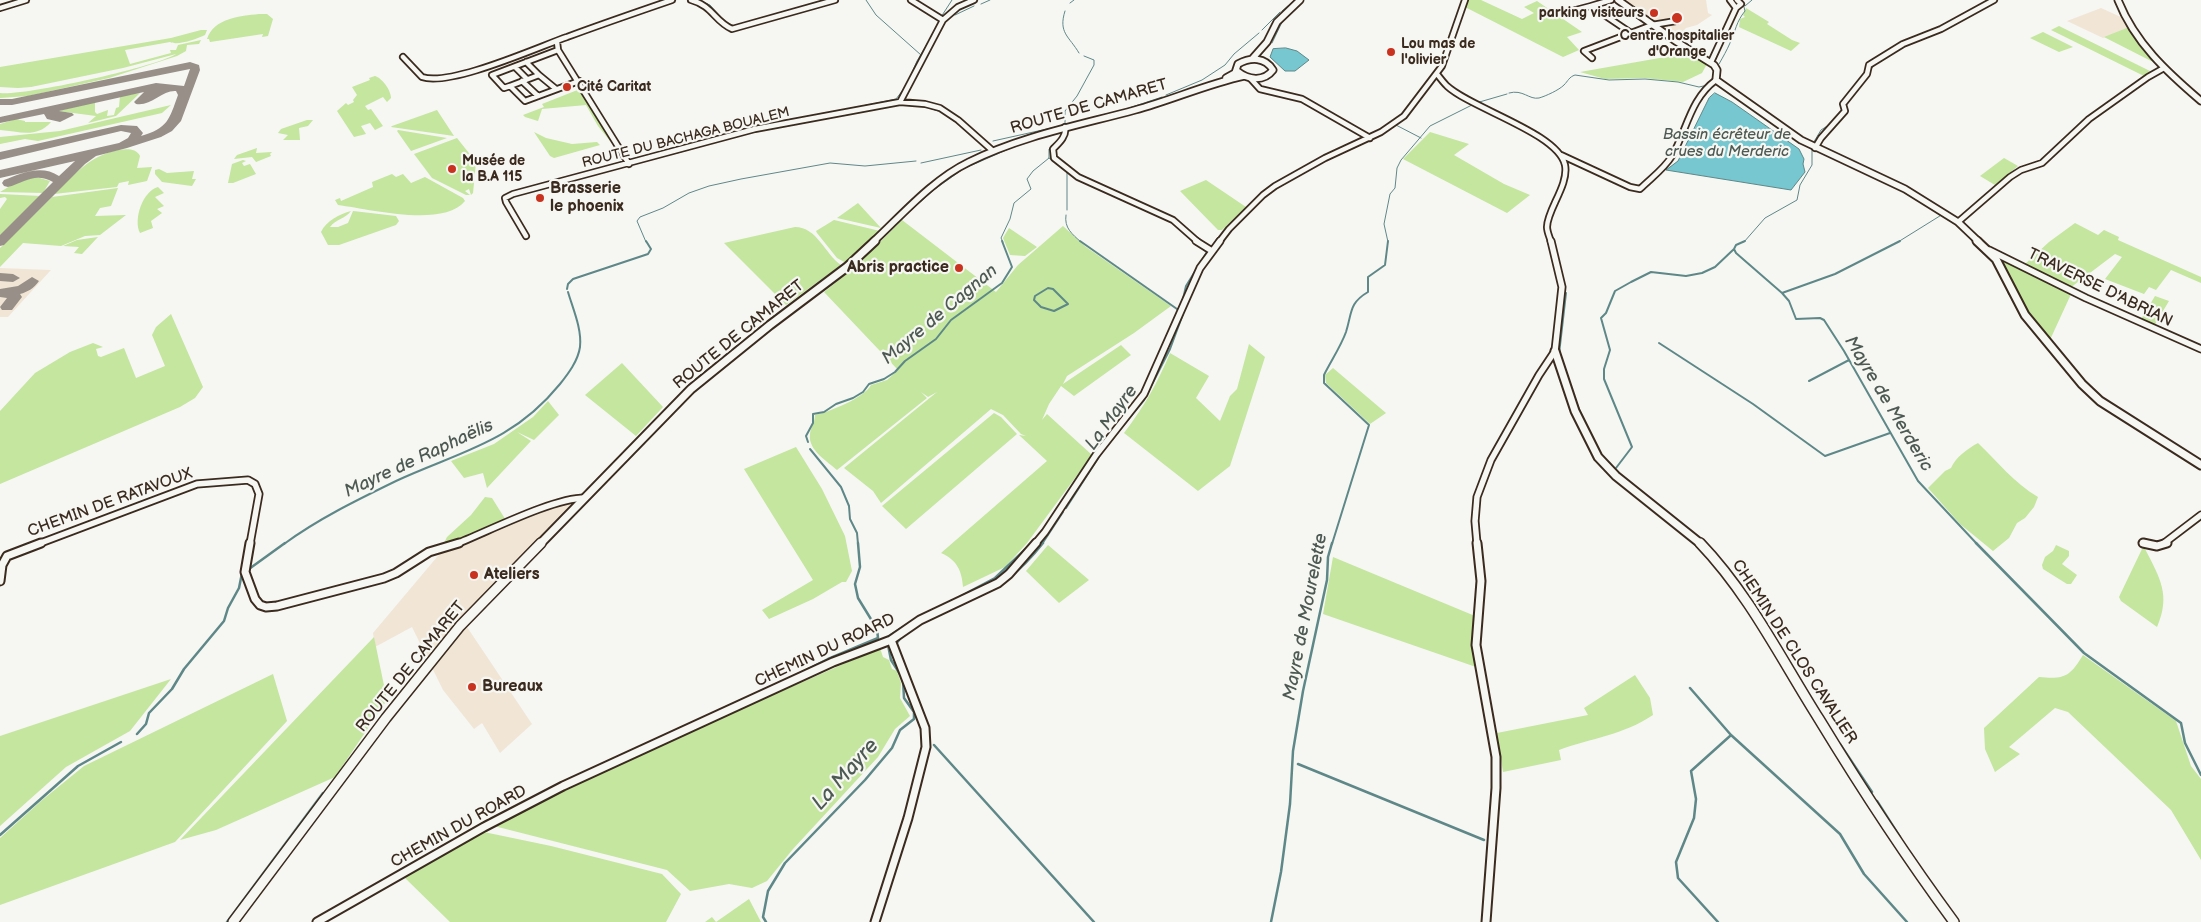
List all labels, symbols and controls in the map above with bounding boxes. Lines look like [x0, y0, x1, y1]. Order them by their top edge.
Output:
place label: parking visiteurs [1539, 5, 1644, 21]
marker: parking visiteurs [1648, 7, 1660, 19]
marker: Centre hospitalier d'Orange [1670, 11, 1684, 25]
place label: Centre hospitalier d'Orange [1620, 28, 1734, 60]
place label: Lou mas de l'olivier [1401, 36, 1475, 68]
marker: Lou mas de l'olivier [1385, 46, 1397, 58]
street label: ROUTE DE CAMARET [1008, 75, 1170, 139]
place label: Cité Caritat [577, 79, 651, 95]
marker: Cité Caritat [561, 81, 573, 93]
street label: ROUTE DU BACHAGA BOUALEM [580, 104, 792, 172]
water label: Bassin écrêteur de crues du Merderic [1663, 126, 1791, 161]
place label: Musée de la B.A 115 [462, 153, 525, 186]
marker: Musée de la B.A 115 [446, 163, 458, 175]
place label: Brasserie le phoenix [550, 179, 624, 217]
marker: Brasserie le phoenix [534, 192, 546, 204]
street label: TRAVERSE D'ABRIAN [2024, 245, 2176, 331]
place label: Abris practice [847, 258, 949, 278]
water label: Mayre de Cagnan [878, 260, 1002, 370]
marker: Abris practice [953, 262, 965, 274]
street label: ROUTE DE CAMARET [670, 276, 808, 394]
water label: Mayre de Merderic [1839, 332, 1937, 476]
water label: La Mayre [1081, 381, 1143, 455]
water label: Mayre de Raphaëlis [341, 415, 497, 503]
street label: CHEMIN DE RATAVOUX [25, 464, 195, 542]
water label: Mayre de Mourelette [1279, 532, 1333, 702]
street label: CHEMIN DE CLOS CAVALIER [1727, 556, 1861, 748]
place label: Ateliers [484, 565, 540, 585]
marker: Ateliers [468, 569, 480, 581]
street label: ROUTE DE CAMARET [352, 598, 470, 736]
street label: CHEMIN DU ROARD [752, 610, 898, 692]
place label: Bureaux [482, 677, 543, 697]
marker: Bureaux [466, 681, 478, 693]
water label: La Mayre [807, 734, 885, 816]
street label: CHEMIN DU ROARD [388, 782, 530, 872]

